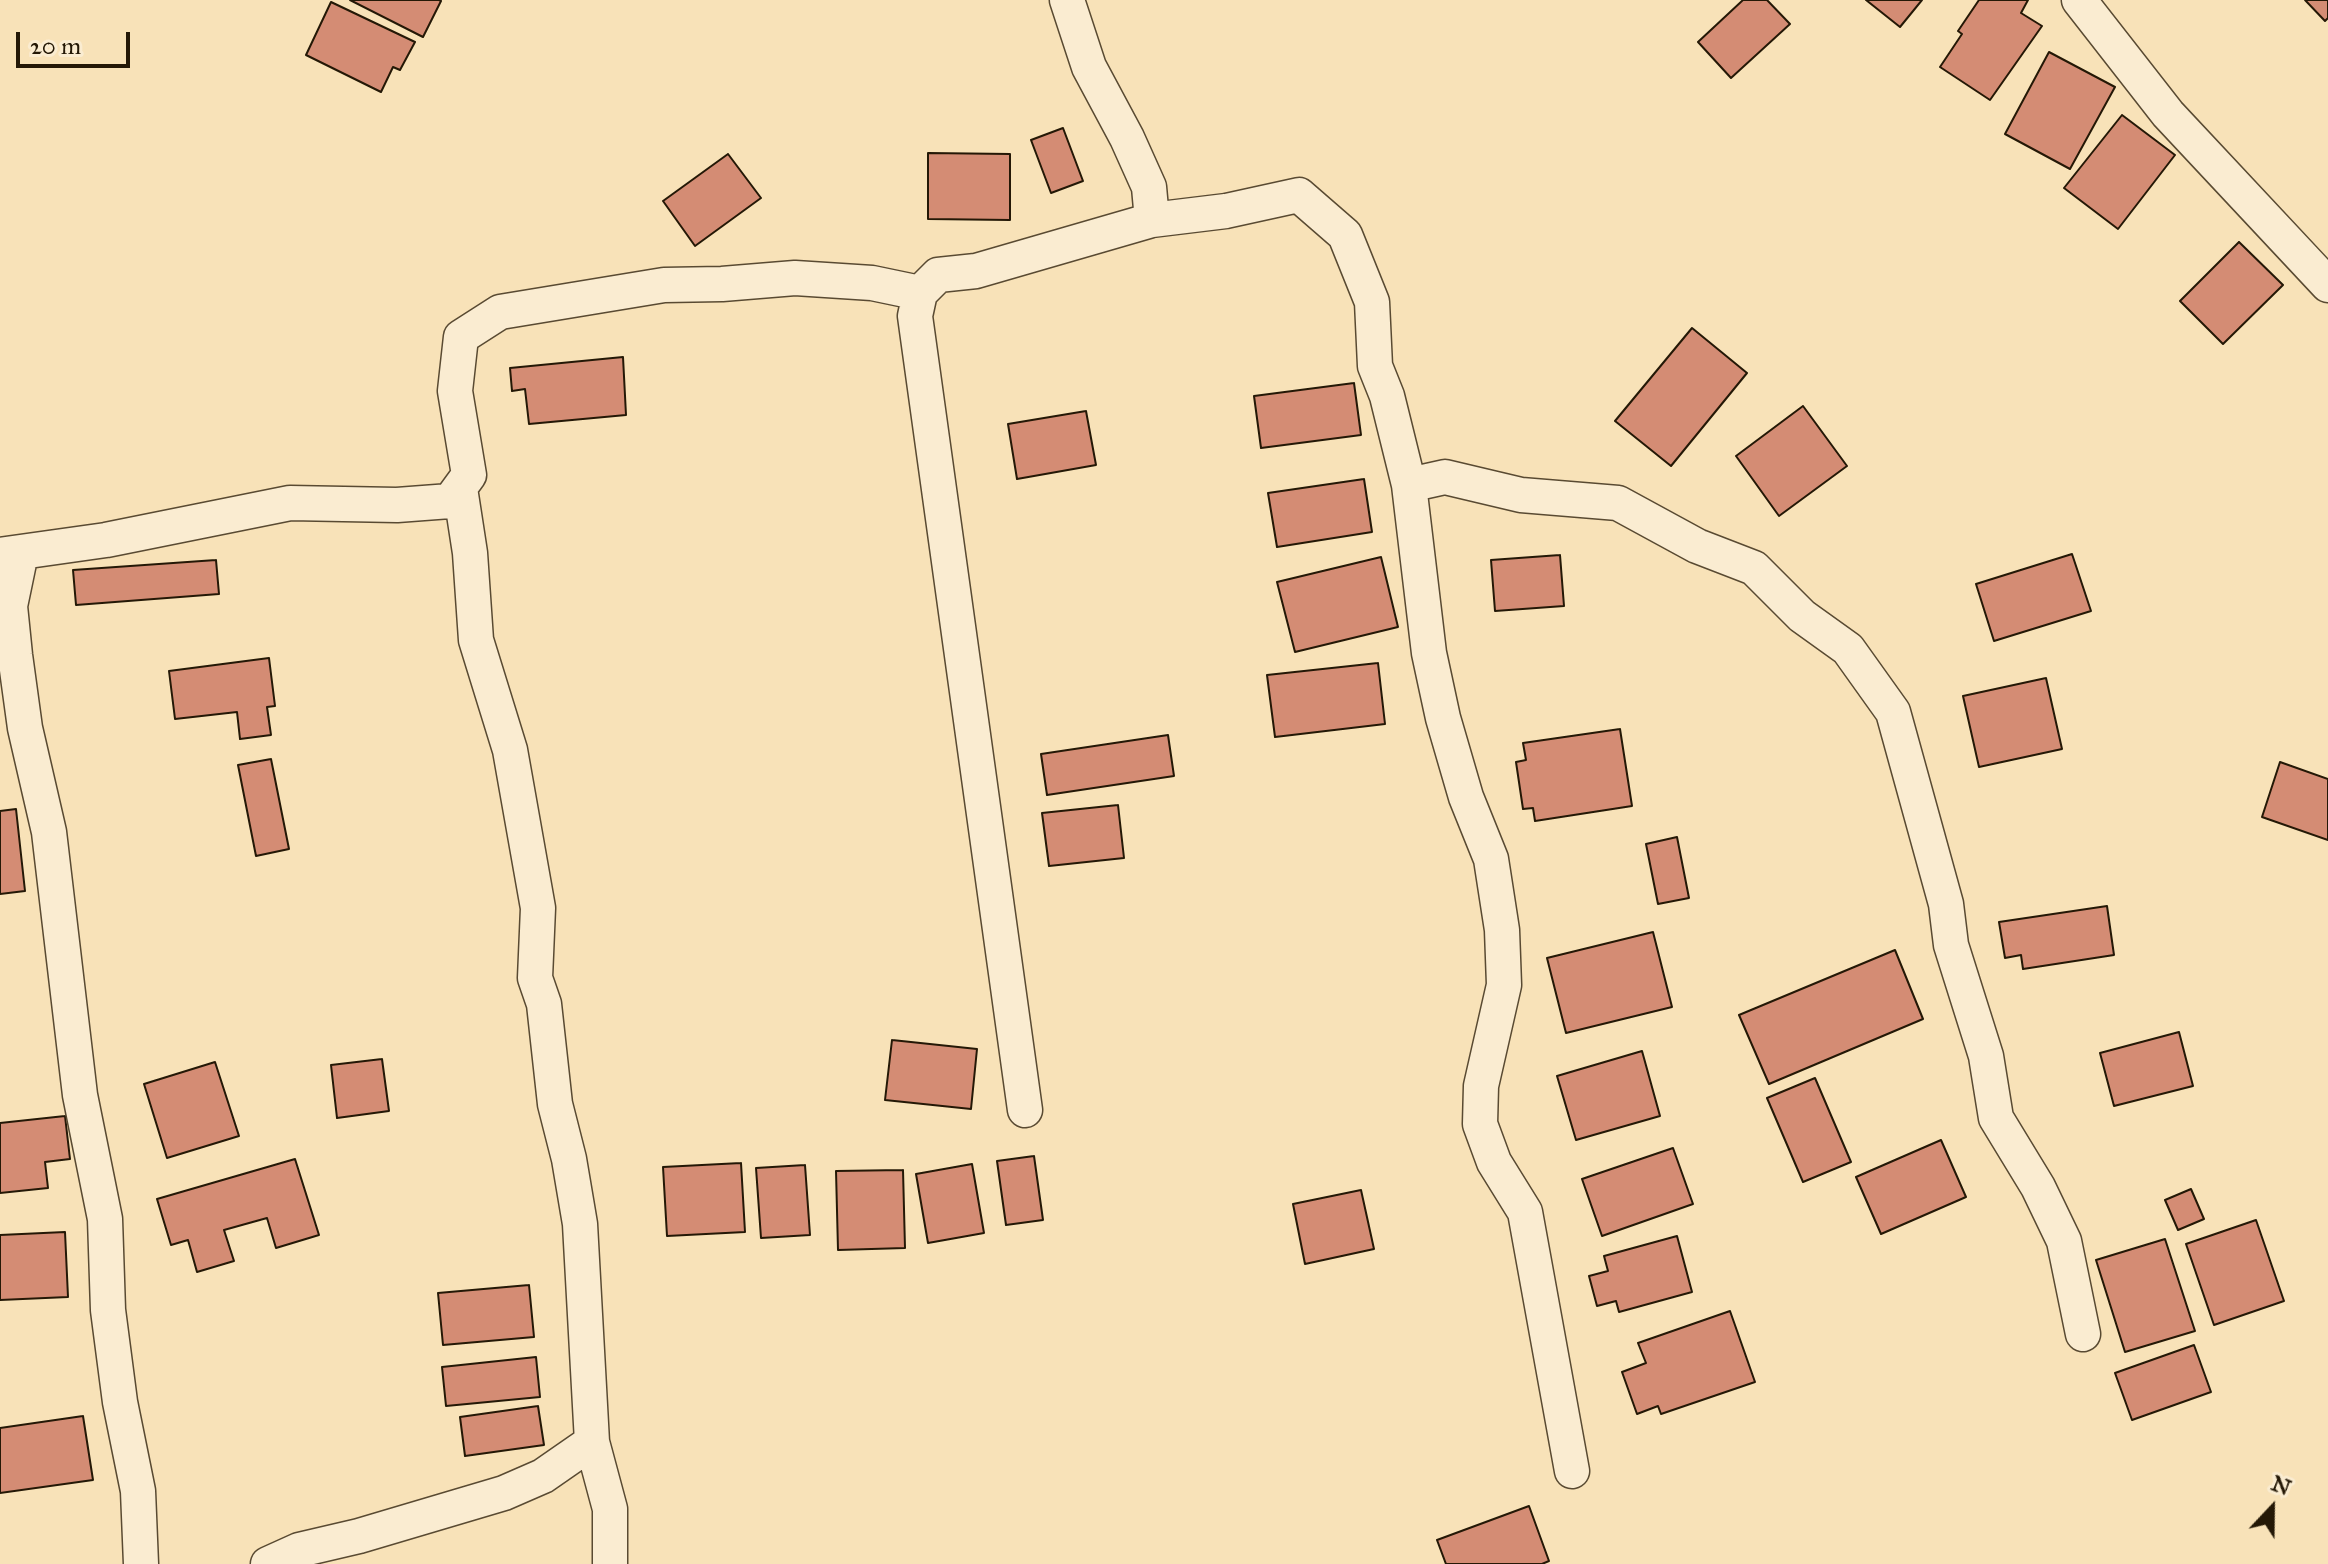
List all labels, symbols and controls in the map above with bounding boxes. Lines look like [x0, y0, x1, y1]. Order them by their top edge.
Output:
scale bar [20, 16, 134, 66]
text: 20 m [30, 31, 81, 61]
north arrow [2232, 1468, 2312, 1548]
text: N [2267, 1469, 2295, 1501]

